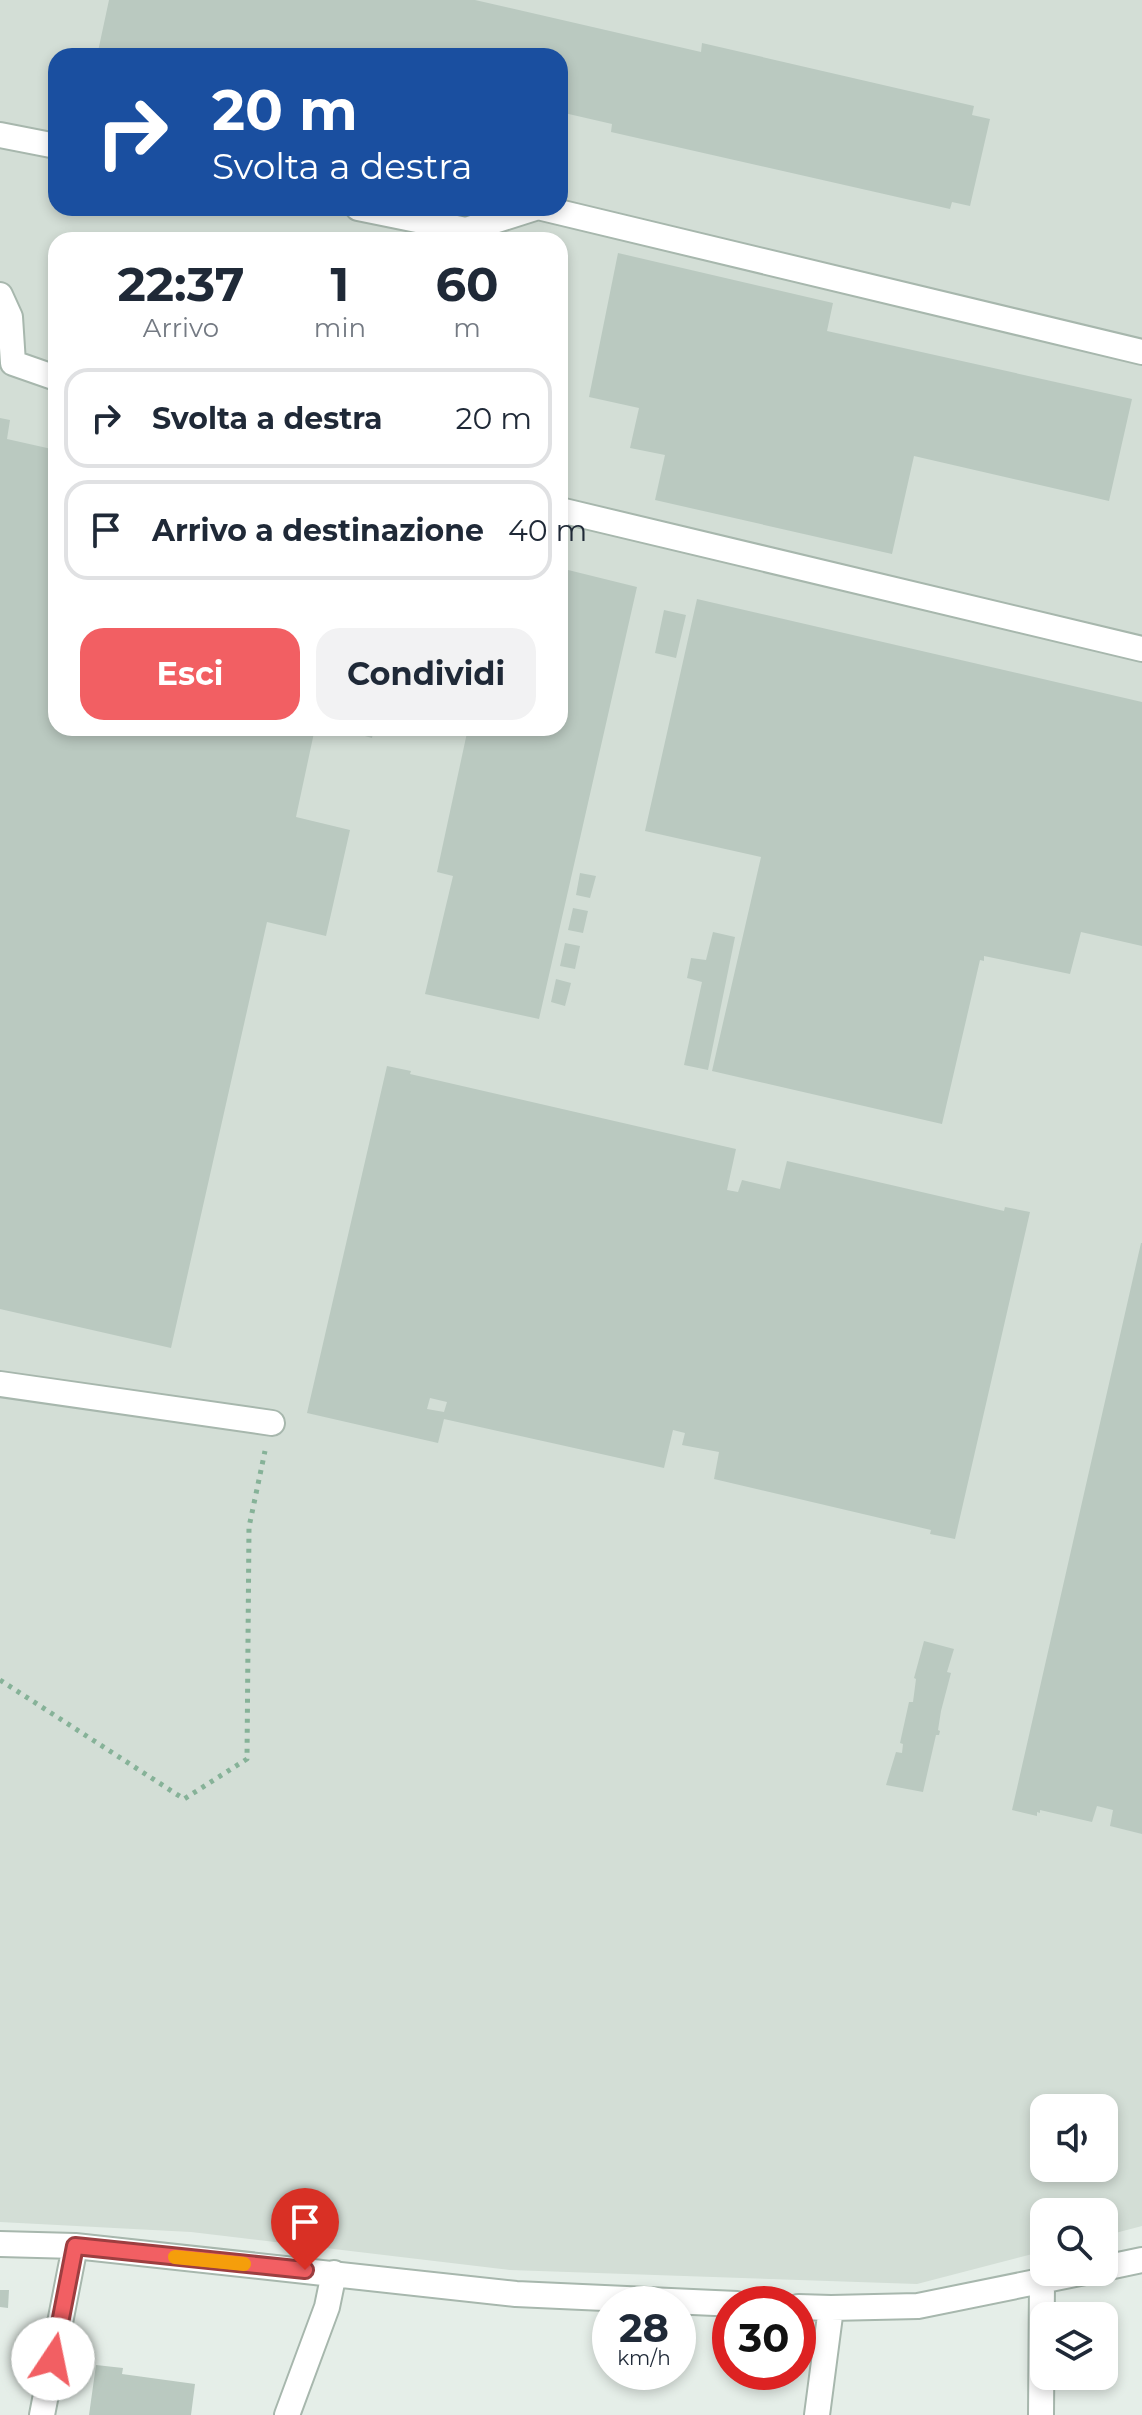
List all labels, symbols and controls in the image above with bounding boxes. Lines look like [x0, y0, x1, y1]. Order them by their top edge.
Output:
text: 20 m [212, 76, 358, 144]
icon: right [80, 80, 184, 184]
text: Svolta a destra [212, 144, 472, 188]
text: 22:37 [117, 255, 244, 313]
text: 1 [330, 255, 349, 313]
text: 60 [435, 255, 499, 313]
text: Arrivo [143, 312, 219, 344]
text: min [314, 312, 366, 344]
text: m [453, 312, 481, 344]
icon: right [84, 396, 128, 440]
text: Svolta a destra [152, 400, 382, 437]
text: 20 m [455, 400, 532, 437]
icon: arrive [84, 508, 128, 552]
text: Arrivo a destinazione [152, 512, 484, 549]
text: 40 m [508, 512, 587, 549]
button: Esci [80, 628, 300, 720]
button: Condividi [316, 628, 536, 720]
map controls [1030, 2094, 1118, 2390]
button: sound [1030, 2094, 1118, 2182]
pin [271, 2188, 339, 2270]
button: search [1030, 2198, 1118, 2286]
icon: arrive [283, 2200, 327, 2244]
speed limit sign: 30 [712, 2286, 816, 2390]
button: layers [1030, 2302, 1118, 2390]
text: 28 [619, 2303, 669, 2352]
position arrow [11, 2317, 95, 2401]
text: km/h [617, 2346, 671, 2370]

